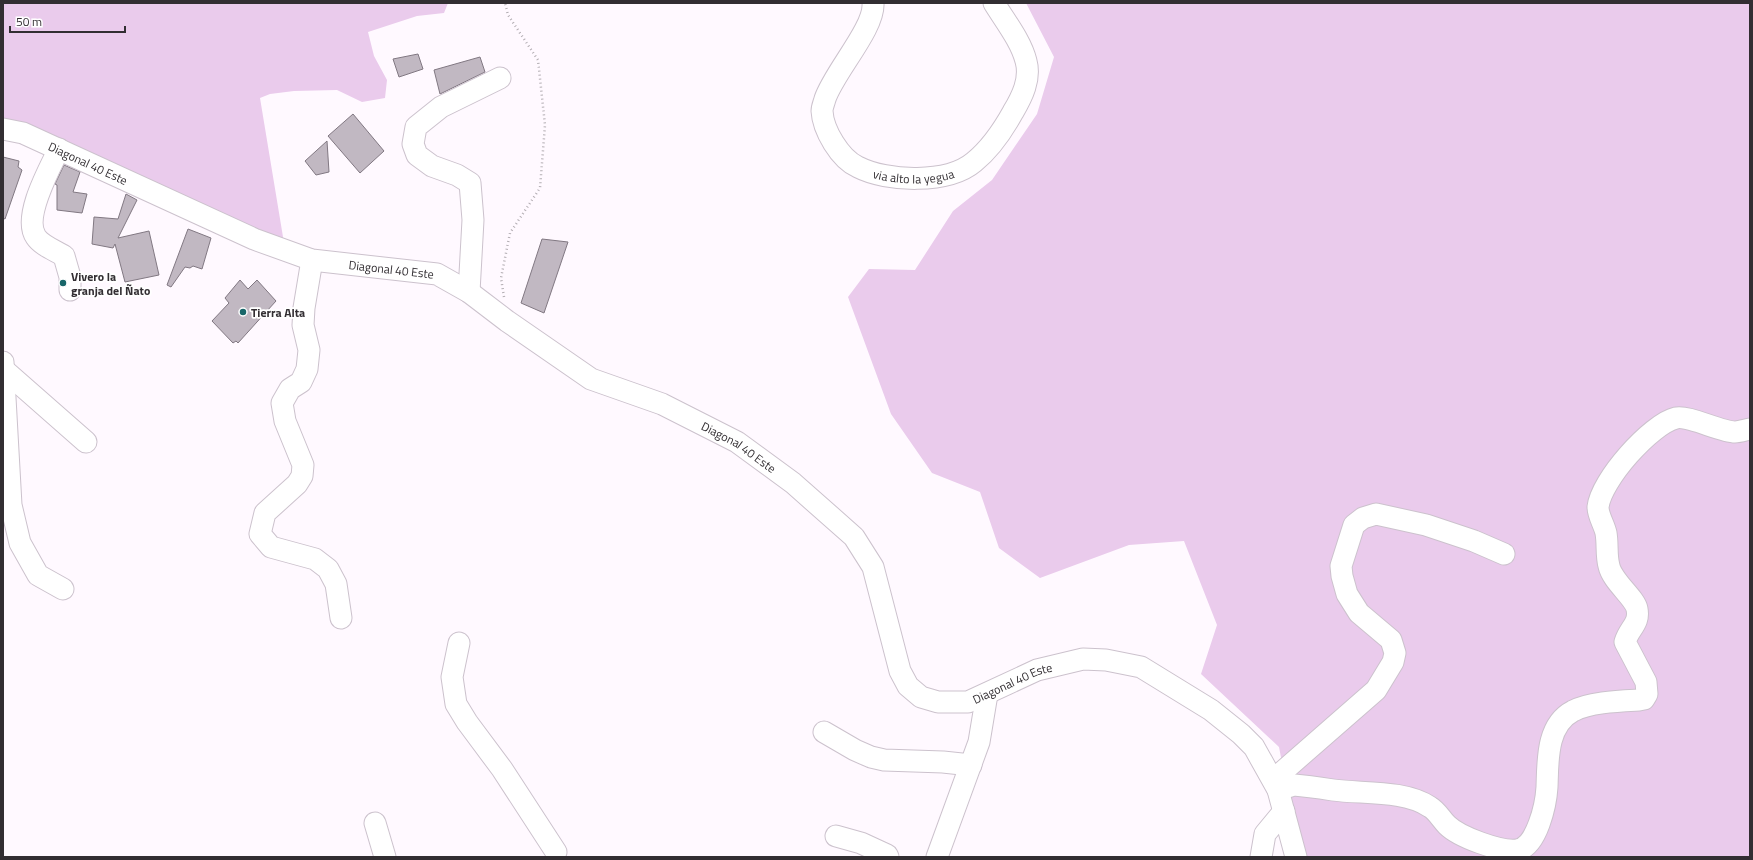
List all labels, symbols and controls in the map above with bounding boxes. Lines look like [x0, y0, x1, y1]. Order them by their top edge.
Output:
scale bar [10, 8, 125, 34]
text: 50 m [16, 12, 42, 31]
street label: Diagonal 40 Este [45, 136, 131, 189]
street label: via alto la yegua [871, 164, 956, 188]
street label: Diagonal 40 Este [348, 255, 435, 283]
place label: Vivero la granja del Ñato [71, 267, 150, 300]
marker: Vivero la granja del Ñato [58, 278, 68, 288]
place label: Tierra Alta [251, 303, 305, 322]
marker: Tierra Alta [238, 307, 248, 317]
street label: Diagonal 40 Este [698, 416, 780, 477]
street label: Diagonal 40 Este [969, 657, 1054, 708]

